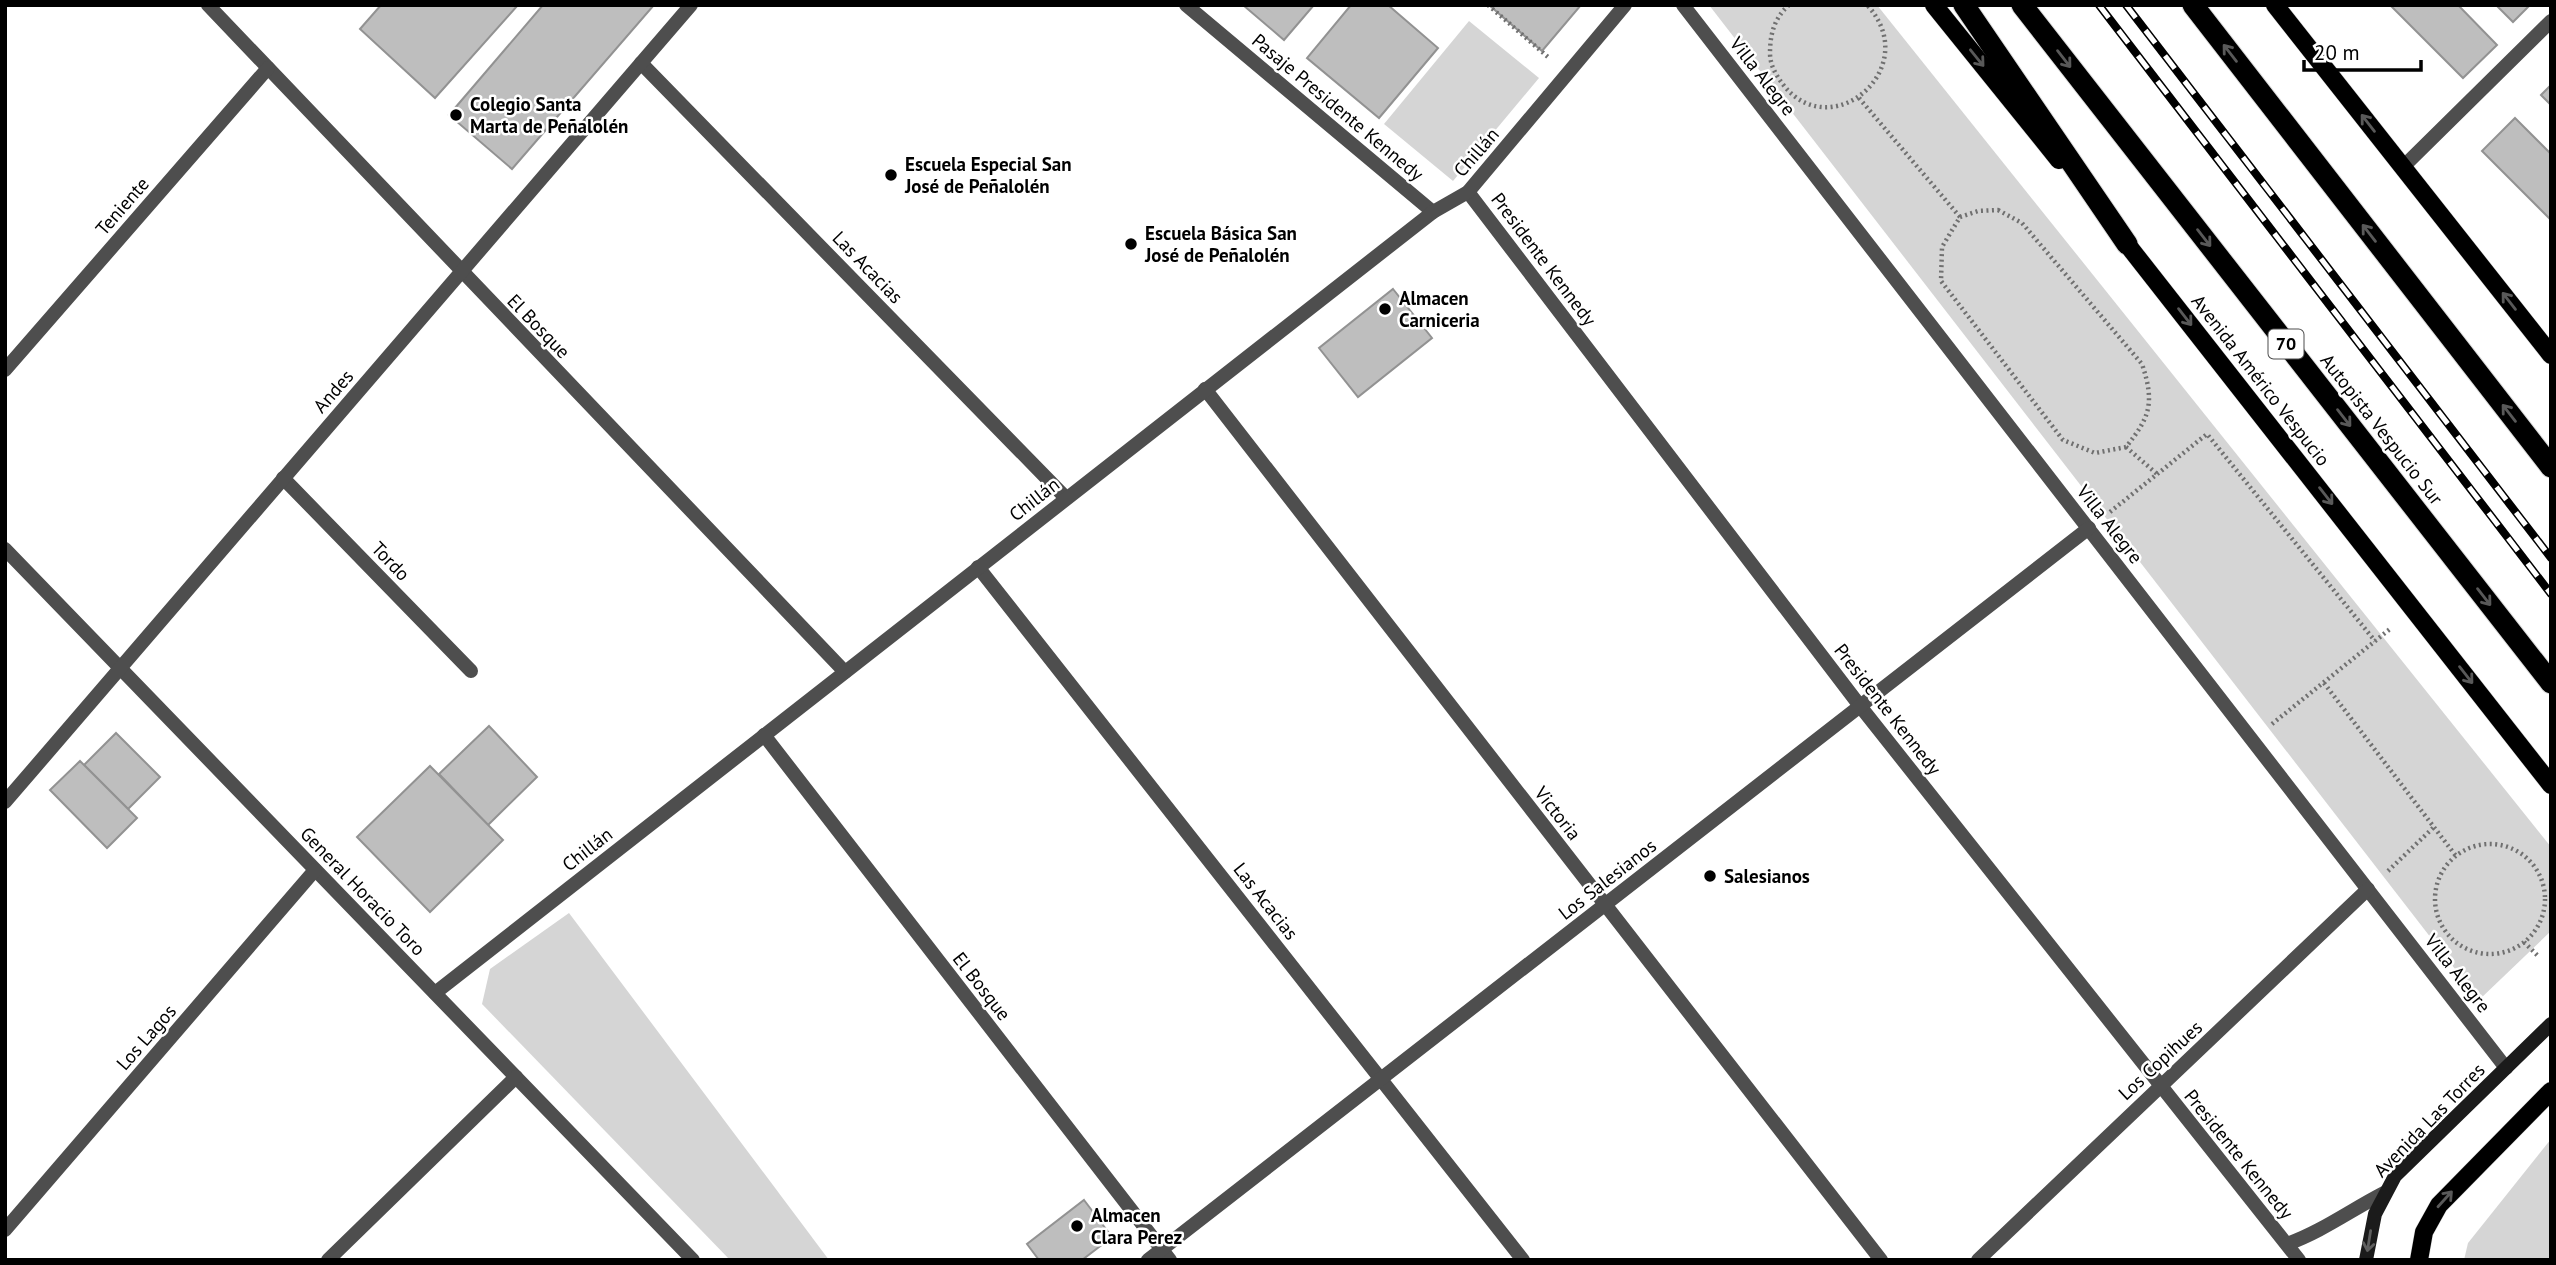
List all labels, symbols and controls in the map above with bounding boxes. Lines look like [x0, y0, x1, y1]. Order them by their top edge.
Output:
street label: Pasaje Presidente Kennedy [1247, 28, 1429, 186]
scale bar [2304, 28, 2421, 72]
street label: Villa Alegre [1724, 31, 1801, 120]
text: 20 m [2314, 39, 2360, 66]
one-way arrow [2222, 45, 2237, 63]
one-way arrow [1969, 49, 1984, 67]
one-way arrow [2056, 49, 2071, 68]
place label: Colegio Santa Marta de Peñalolén [470, 92, 628, 138]
marker: Colegio Santa Marta de Peñalolén [448, 107, 464, 123]
one-way arrow [2360, 114, 2375, 132]
street label: Chillán [1448, 123, 1504, 181]
place label: Escuela Especial San José de Peñalolén [904, 152, 1072, 198]
marker: Escuela Especial San José de Peñalolén [883, 167, 899, 183]
street label: Teniente [90, 172, 154, 240]
street label: Presidente Kennedy [1486, 188, 1602, 330]
place label: Escuela Básica San José de Peñalolén [1144, 221, 1297, 267]
one-way arrow [2362, 224, 2377, 243]
street label: Las Acacias [828, 226, 908, 308]
one-way arrow [2196, 229, 2211, 247]
marker: Escuela Básica San José de Peñalolén [1123, 236, 1139, 252]
place label: Almacen Carniceria [1399, 286, 1480, 332]
street label: El Bosque [503, 289, 575, 363]
street label: Avenida Américo Vespucio [2187, 290, 2335, 470]
one-way arrow [2501, 293, 2516, 311]
marker: Almacen Carniceria [1377, 301, 1393, 317]
one-way arrow [2177, 307, 2192, 326]
road number: 70 [2268, 330, 2304, 358]
street label: Autopista Vespucio Sur [2316, 349, 2449, 510]
street label: Andes [308, 364, 358, 418]
one-way arrow [2501, 404, 2516, 423]
one-way arrow [2336, 408, 2351, 426]
street label: Chillán [1004, 472, 1064, 526]
street label: Villa Alegre [2071, 479, 2148, 568]
one-way arrow [2318, 486, 2333, 504]
street label: Tordo [367, 536, 415, 586]
one-way arrow [2476, 587, 2491, 606]
street label: Presidente Kennedy [1829, 638, 1947, 780]
one-way arrow [2458, 665, 2473, 684]
street label: Victoria [1529, 780, 1586, 845]
street label: General Horacio Toro [295, 822, 431, 960]
street label: Chillán [557, 822, 617, 876]
street label: Los Salesianos [1553, 833, 1661, 925]
street label: Las Acacias [1228, 858, 1304, 944]
place label: Salesianos [1724, 864, 1810, 888]
marker: Salesianos [1702, 868, 1718, 884]
street label: Villa Alegre [2419, 928, 2496, 1017]
street label: El Bosque [948, 947, 1016, 1025]
street label: Los Lagos [111, 999, 181, 1075]
street label: Los Copihues [2113, 1015, 2207, 1105]
street label: Avenida Las Torres [2368, 1058, 2490, 1182]
street label: Presidente Kennedy [2179, 1084, 2299, 1224]
one-way arrow [2437, 1190, 2453, 1208]
place label: Almacen Clara Perez [1091, 1203, 1183, 1249]
marker: Almacen Clara Perez [1069, 1218, 1085, 1234]
one-way arrow [2362, 1229, 2375, 1252]

